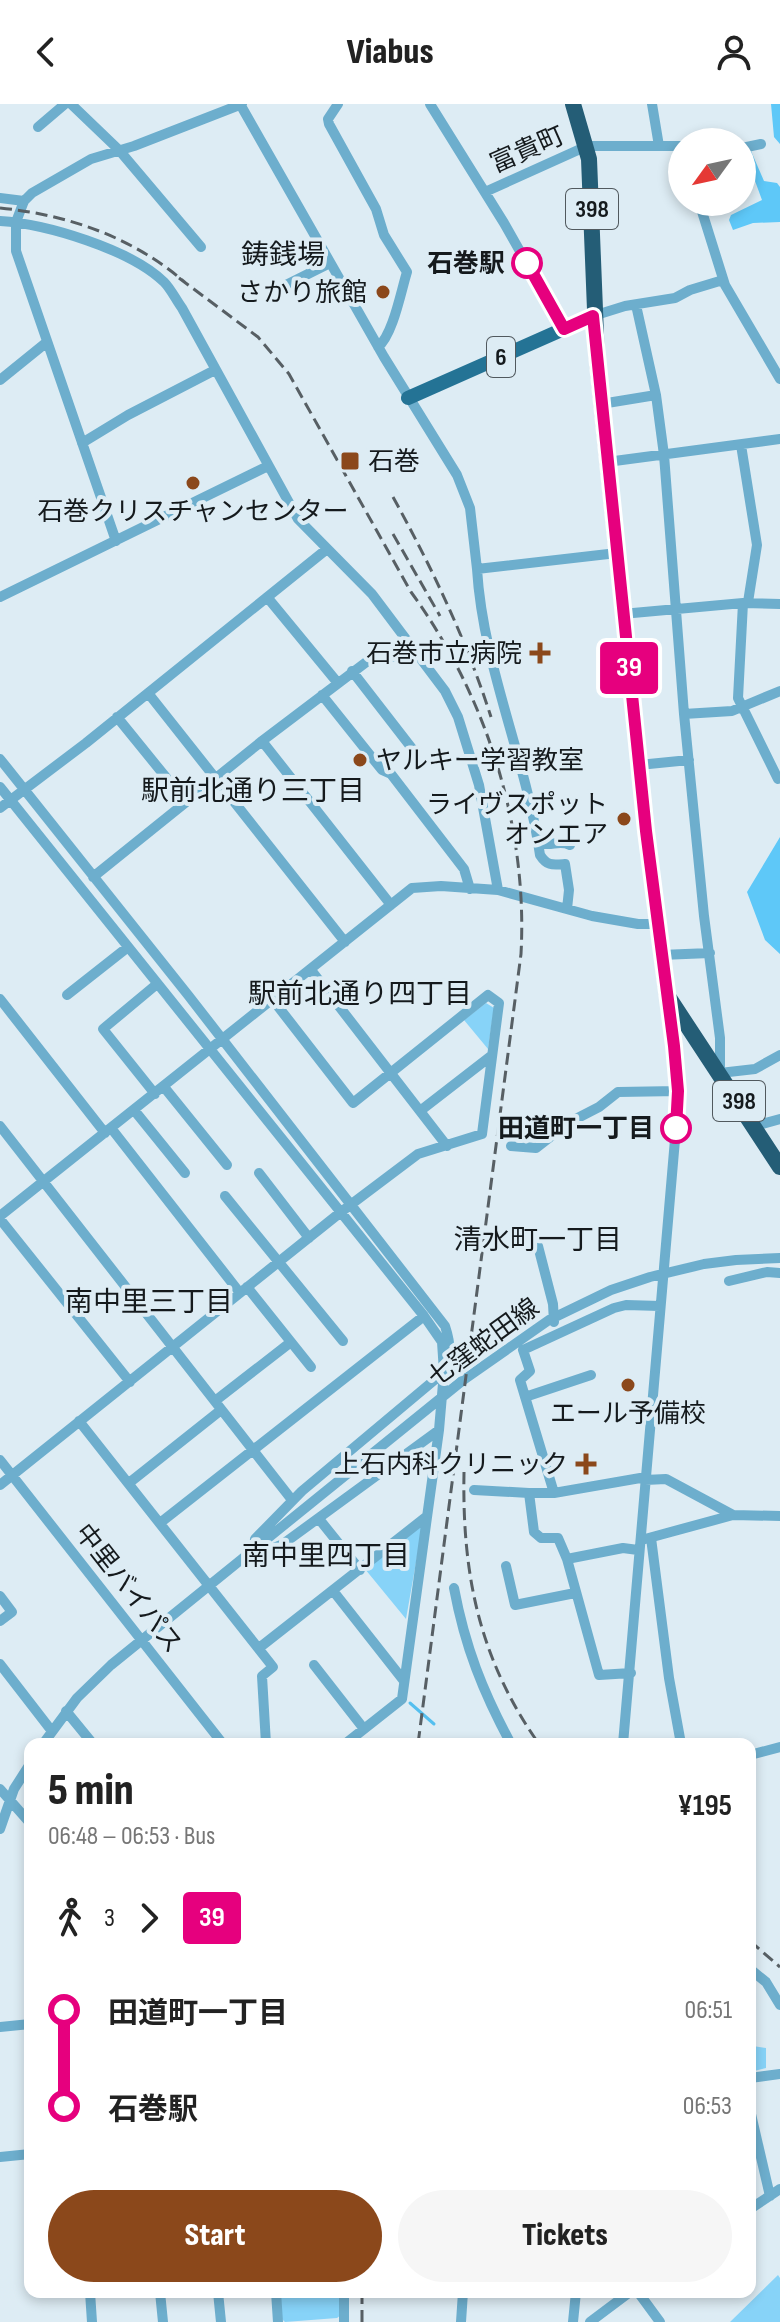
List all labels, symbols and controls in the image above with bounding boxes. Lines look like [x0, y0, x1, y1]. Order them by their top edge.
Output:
icon: back [24, 30, 68, 74]
icon: person [712, 30, 756, 74]
text: Viabus [346, 31, 434, 74]
street label: 富貴町 [486, 120, 570, 180]
north arrow [668, 128, 756, 216]
map controls [668, 128, 756, 216]
road number: 398 [566, 189, 618, 229]
district label: 鋳銭場 [241, 239, 325, 272]
marker: 石巻駅 [512, 248, 542, 278]
place label: 石巻駅 [427, 249, 505, 280]
place label: さかり旅館 [237, 278, 367, 309]
marker: さかり旅館 [374, 283, 392, 301]
road number: 6 [487, 337, 515, 377]
place label: 石巻 [368, 447, 420, 478]
marker: 石巻 [339, 450, 361, 472]
marker: 石巻クリスチャンセンター [184, 474, 202, 492]
place label: 石巻クリスチャンセンター [37, 497, 349, 528]
place label: 石巻市立病院 [366, 639, 522, 670]
marker: 石巻市立病院 [529, 642, 551, 664]
line badge: 39 [593, 642, 665, 694]
text: 39 [616, 651, 642, 684]
place label: ヤルキー学習教室 [376, 746, 584, 777]
marker: ヤルキー学習教室 [351, 751, 369, 769]
district label: 駅前北通り三丁目 [141, 775, 365, 808]
place label: ライヴスポット オンエア [426, 790, 608, 851]
marker: ライヴスポット オンエア [615, 810, 633, 828]
district label: 駅前北通り四丁目 [248, 978, 472, 1011]
road number: 398 [713, 1081, 765, 1121]
marker: 田道町一丁目 [661, 1113, 691, 1143]
place label: 田道町一丁目 [498, 1114, 654, 1145]
district label: 清水町一丁目 [454, 1224, 622, 1257]
district label: 南中里三丁目 [65, 1286, 233, 1319]
street label: 七窪蛇田線 [422, 1292, 546, 1394]
marker: エール予備校 [619, 1376, 637, 1394]
place label: エール予備校 [550, 1399, 706, 1430]
place label: 上石内科クリニック [334, 1450, 568, 1481]
marker: 上石内科クリニック [575, 1453, 597, 1475]
street label: 中里バイパス [68, 1518, 188, 1660]
district label: 南中里四丁目 [242, 1540, 410, 1573]
text: 5 min [48, 1764, 134, 1817]
text: ¥195 [677, 1788, 732, 1824]
text: 06:48 – 06:53 · Bus [48, 1821, 215, 1852]
icon: walk [48, 1896, 92, 1940]
icon: forward [127, 1896, 171, 1940]
text: 39 [199, 1901, 225, 1934]
text: 3 [104, 1903, 115, 1934]
text: 06:51 [685, 1995, 732, 2026]
text: 田道町一丁目 [108, 1996, 288, 2032]
text: 06:53 [683, 2091, 732, 2122]
text: 石巻駅 [108, 2092, 198, 2128]
button: Start [48, 2190, 382, 2282]
button: Tickets [398, 2190, 732, 2282]

